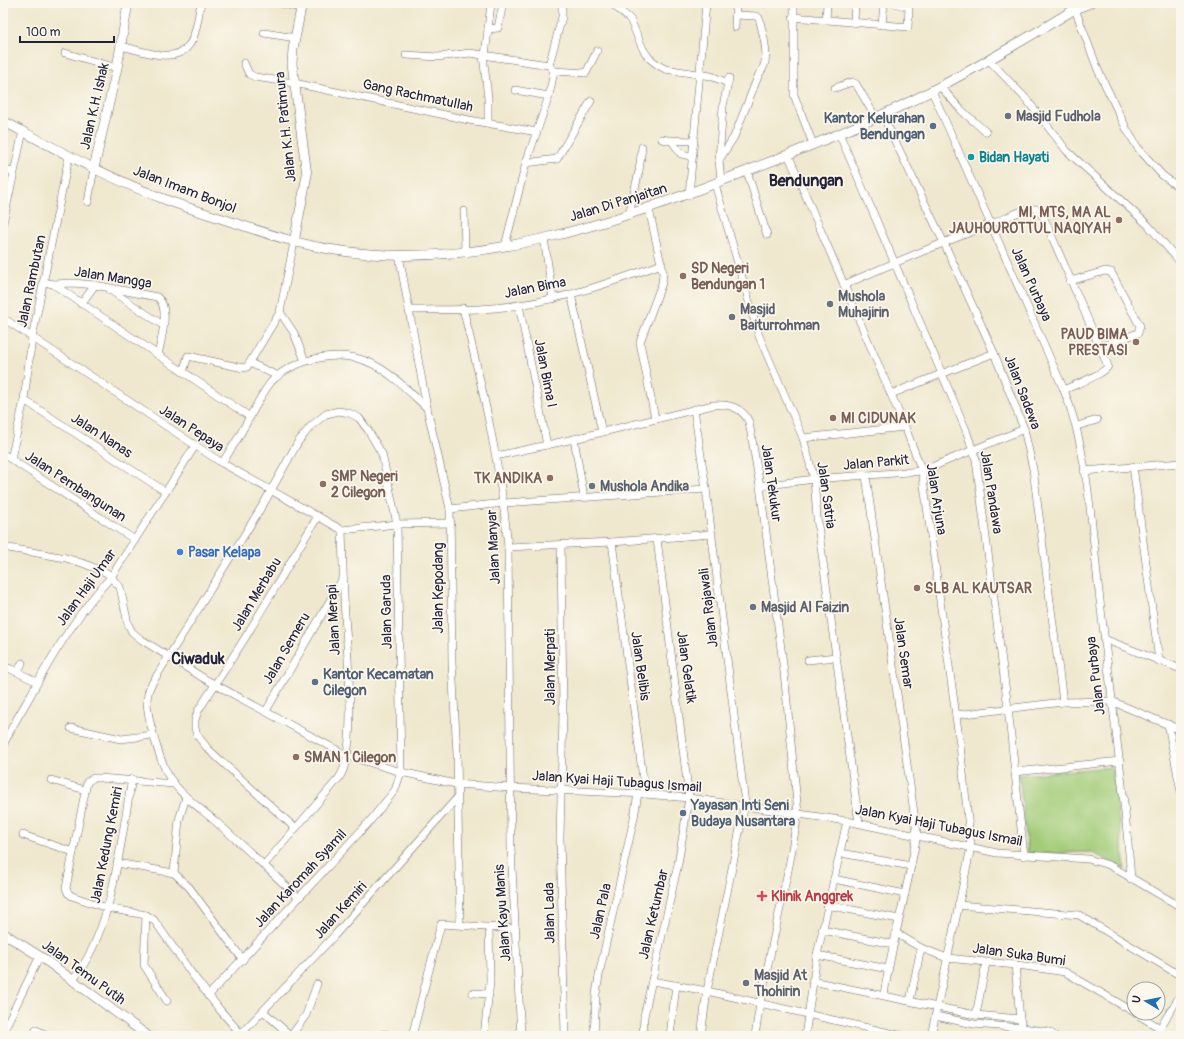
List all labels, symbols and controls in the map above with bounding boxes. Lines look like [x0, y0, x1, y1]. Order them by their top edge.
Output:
scale bar [20, 18, 114, 44]
text: 100 m [26, 25, 61, 40]
street label: Jalan K.H. Ishak [76, 61, 113, 151]
street label: Jalan K.H. Patimura [271, 71, 300, 183]
street label: Gang Rachmatullah [361, 75, 475, 116]
place label: Masjid Fudhola [1016, 108, 1101, 125]
place label: Kantor Kelurahan Bendungan [824, 110, 925, 143]
marker: Masjid Fudhola [1003, 111, 1013, 121]
marker: Kantor Kelurahan Bendungan [928, 121, 938, 131]
place label: Bidan Hayati [979, 149, 1049, 166]
marker: Bidan Hayati [966, 152, 976, 162]
street label: Jalan Imam Bonjol [131, 162, 239, 217]
district label: Bendungan [769, 171, 843, 191]
street label: Jalan Di Panjaitan [567, 180, 669, 225]
place label: MI, MTS, MA AL JAUHOUROTTUL NAQIYAH [949, 204, 1111, 237]
marker: MI, MTS, MA AL JAUHOUROTTUL NAQIYAH [1114, 215, 1124, 225]
street label: Jalan Rambutan [13, 233, 50, 329]
street label: Jalan Purbaya [1008, 245, 1055, 324]
place label: SD Negeri Bendungan 1 [691, 260, 765, 293]
street label: Jalan Mangga [73, 263, 153, 292]
marker: SD Negeri Bendungan 1 [678, 271, 688, 281]
street label: Jalan Bima [503, 273, 567, 302]
place label: Mushola Muhajirin [838, 288, 889, 321]
marker: Mushola Muhajirin [825, 299, 835, 309]
place label: Masjid Baiturrohman [740, 301, 820, 334]
marker: Masjid Baiturrohman [727, 312, 737, 322]
place label: PAUD BIMA PRESTASI [1061, 326, 1128, 359]
street label: Jalan Bima I [531, 337, 560, 409]
marker: PAUD BIMA PRESTASI [1131, 337, 1141, 347]
street label: Jalan Sadewa [1001, 353, 1044, 432]
street label: Jalan Pepaya [156, 401, 227, 456]
street label: Jalan Nanas [68, 409, 136, 462]
place label: MI CIDUNAK [841, 410, 916, 427]
marker: MI CIDUNAK [828, 413, 838, 423]
street label: Jalan Tekukur [758, 443, 785, 523]
street label: Jalan Pembangunan [22, 447, 130, 526]
street label: Jalan Pandawa [977, 449, 1006, 535]
street label: Jalan Parkit [842, 451, 910, 474]
street label: Jalan Satria [813, 460, 840, 530]
street label: Jalan Arjuna [922, 462, 951, 536]
place label: SMP Negeri 2 Cilegon [331, 468, 398, 501]
place label: TK ANDIKA [473, 470, 542, 487]
marker: TK ANDIKA [545, 473, 555, 483]
place label: Mushola Andika [600, 478, 690, 495]
marker: SMP Negeri 2 Cilegon [318, 479, 328, 489]
marker: Mushola Andika [587, 481, 597, 491]
street label: Jalan Manyar [483, 509, 504, 585]
street label: Jalan Kepodang [430, 543, 447, 634]
place label: Pasar Kelapa [188, 544, 261, 561]
street label: Jalan Haji Umar [53, 546, 120, 629]
marker: Pasar Kelapa [175, 547, 185, 557]
street label: Jalan Merbabu [228, 554, 285, 634]
street label: Jalan Rajawali [695, 567, 722, 649]
street label: Jalan Garuda [377, 574, 396, 650]
place label: SLB AL KAUTSAR [925, 580, 1032, 597]
street label: Jalan Merapi [323, 583, 344, 656]
marker: SLB AL KAUTSAR [912, 583, 922, 593]
place label: Masjid Al Faizin [761, 599, 849, 616]
marker: Masjid Al Faizin [748, 602, 758, 612]
street label: Jalan Semeru [259, 609, 314, 687]
street label: Jalan Semar [890, 616, 917, 690]
street label: Jalan Merpati [542, 628, 559, 705]
street label: Jalan Belibis [627, 630, 654, 703]
street label: Jalan Gelatik [673, 630, 700, 705]
street label: Jalan Purbaya [1082, 636, 1109, 716]
district label: Ciwaduk [171, 649, 225, 669]
place label: Kantor Kecamatan Cilegon [323, 666, 434, 699]
marker: Kantor Kecamatan Cilegon [310, 677, 320, 687]
place label: SMAN 1 Cilegon [304, 749, 396, 766]
marker: SMAN 1 Cilegon [291, 752, 301, 762]
street label: Jalan Kyai Haji Tubagus Ismail [531, 767, 703, 796]
street label: Jalan Kedung Kemiri [87, 785, 126, 905]
place label: Yayasan Inti Seni Budaya Nusantara [690, 797, 796, 830]
street label: Jalan Kyai Haji Tubagus Ismail [854, 801, 1024, 850]
marker: Yayasan Inti Seni Budaya Nusantara [678, 808, 688, 818]
street label: Jalan Karomah Syamil [251, 826, 350, 931]
street label: Jalan Kayu Manis [491, 863, 514, 962]
street label: Jalan Ketumbar [635, 867, 672, 961]
street label: Jalan Kemiri [310, 878, 371, 942]
street label: Jalan Pala [586, 881, 615, 941]
street label: Jalan Lada [540, 882, 559, 944]
place label: Klinik Anggrek [771, 888, 853, 905]
marker: Klinik Anggrek [756, 890, 768, 902]
street label: Jalan Temu Putih [39, 936, 129, 1008]
street label: Jalan Suka Bumi [971, 940, 1067, 969]
place label: Masjid At Thohirin [753, 967, 808, 1000]
marker: Masjid At Thohirin [741, 978, 751, 988]
north arrow [1126, 981, 1166, 1021]
text: U [1130, 995, 1144, 1004]

